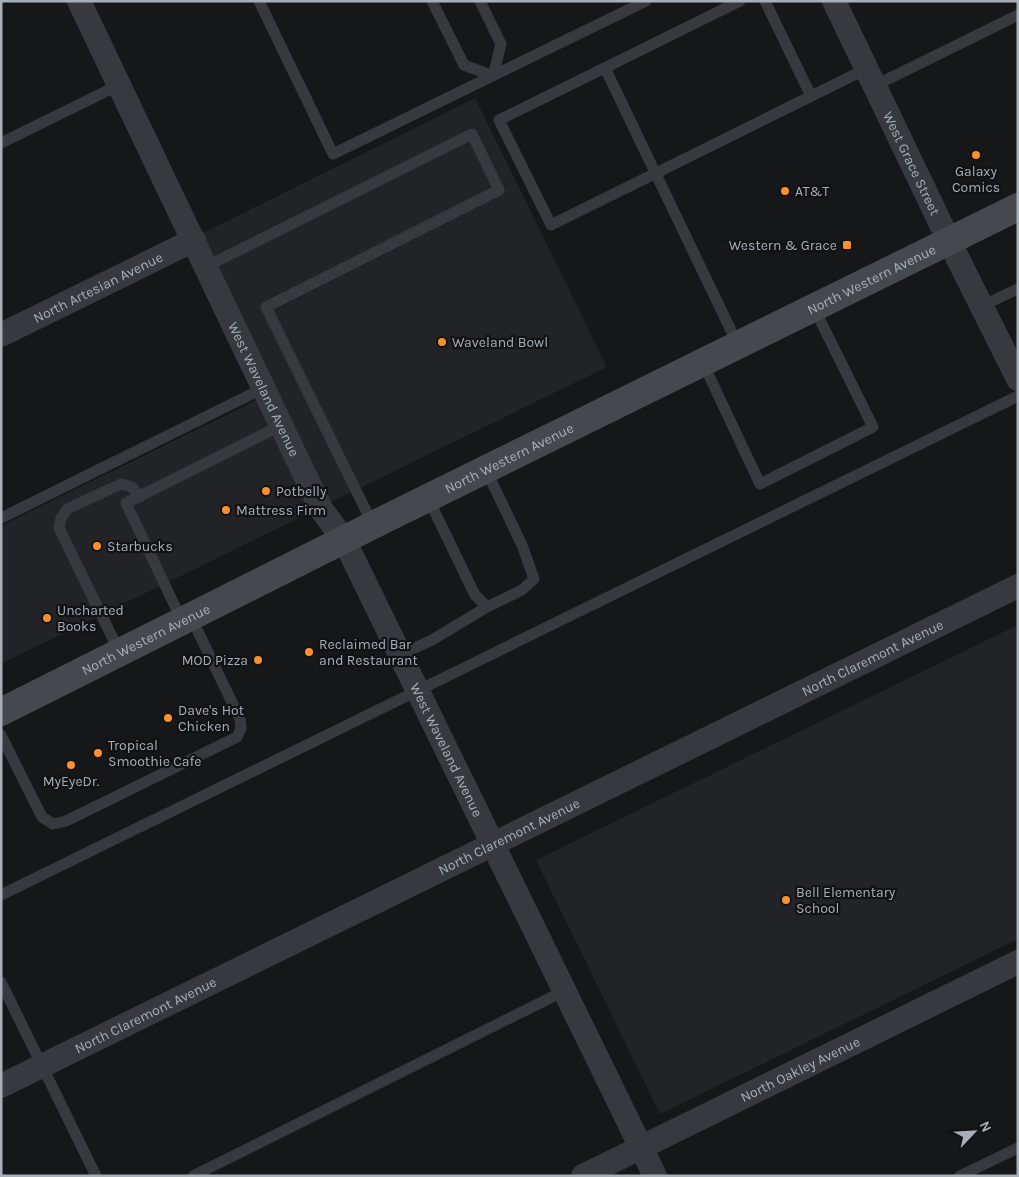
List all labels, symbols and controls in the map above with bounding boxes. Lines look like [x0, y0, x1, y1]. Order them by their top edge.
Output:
street label: West Grace Street [880, 109, 944, 218]
marker: Galaxy Comics [970, 149, 982, 161]
place label: Galaxy Comics [952, 163, 1000, 196]
place label: AT&T [795, 183, 829, 200]
marker: AT&T [779, 185, 791, 197]
place label: Western & Grace [729, 237, 837, 254]
marker: Western & Grace [841, 239, 853, 251]
street label: North Western Avenue [804, 240, 939, 318]
street label: North Artesian Avenue [30, 248, 165, 326]
street label: West Waveland Avenue [225, 319, 303, 459]
place label: Waveland Bowl [452, 334, 548, 351]
marker: Waveland Bowl [436, 336, 448, 348]
street label: North Western Avenue [442, 419, 576, 497]
place label: Potbelly [276, 483, 327, 500]
marker: Potbelly [260, 485, 272, 497]
place label: Mattress Firm [236, 502, 326, 519]
marker: Mattress Firm [220, 504, 232, 516]
place label: Starbucks [107, 538, 173, 555]
marker: Starbucks [91, 540, 103, 552]
street label: North Western Avenue [79, 600, 213, 679]
place label: Uncharted Books [57, 602, 124, 635]
marker: Uncharted Books [41, 612, 53, 624]
street label: North Claremont Avenue [799, 616, 946, 700]
place label: Reclaimed Bar and Restaurant [319, 636, 418, 669]
marker: Reclaimed Bar and Restaurant [303, 646, 315, 658]
place label: MOD Pizza [182, 652, 248, 669]
marker: MOD Pizza [252, 654, 264, 666]
street label: West Waveland Avenue [407, 680, 487, 820]
place label: Dave's Hot Chicken [178, 702, 244, 735]
marker: Dave's Hot Chicken [162, 712, 174, 724]
place label: Tropical Smoothie Cafe [108, 737, 202, 770]
marker: Tropical Smoothie Cafe [92, 747, 104, 759]
marker: MyEyeDr. [65, 759, 77, 771]
place label: MyEyeDr. [43, 773, 100, 790]
street label: North Claremont Avenue [435, 794, 583, 878]
place label: Bell Elementary School [796, 884, 896, 917]
marker: Bell Elementary School [780, 894, 792, 906]
street label: North Claremont Avenue [72, 973, 219, 1057]
street label: North Oakley Avenue [738, 1033, 863, 1106]
north arrow [949, 1107, 999, 1157]
text: N [976, 1119, 995, 1135]

